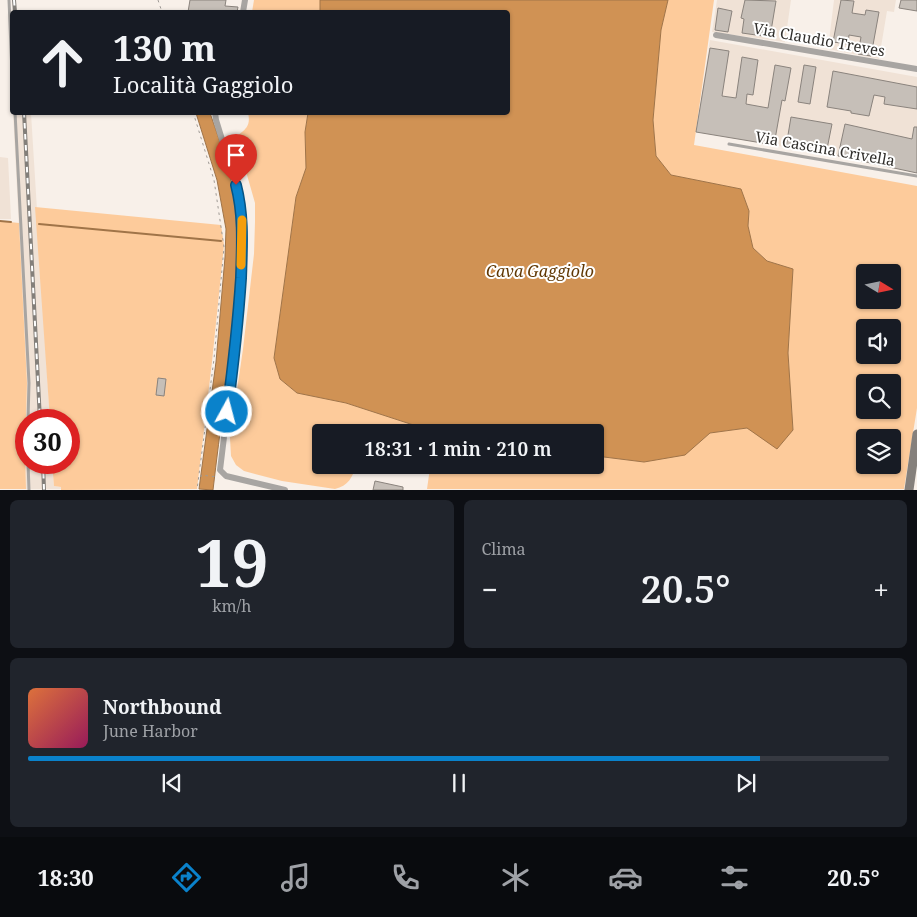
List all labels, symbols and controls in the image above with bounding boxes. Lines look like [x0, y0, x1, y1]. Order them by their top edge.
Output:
street label: Via Claudio Treves [752, 18, 887, 60]
text: 130 m [113, 24, 216, 71]
icon: ahead [30, 30, 95, 95]
text: Località Gaggiolo [113, 69, 293, 99]
street label: Via Cascina Crivella [754, 126, 897, 170]
pin [215, 134, 257, 185]
icon: arrive [222, 141, 250, 169]
water label: Cava Gaggiolo [486, 260, 594, 282]
north arrow [856, 264, 901, 309]
map controls [856, 264, 901, 474]
button: sound [856, 319, 901, 364]
button: search [856, 374, 901, 419]
position arrow [200, 385, 252, 437]
speed limit sign: 30 [15, 409, 80, 474]
button: layers [856, 429, 901, 474]
text: 18:31 · 1 min · 210 m [364, 436, 552, 462]
text: 19 [195, 518, 268, 606]
text: Clima [482, 538, 526, 560]
text: 20.5° [641, 562, 730, 614]
text: − [482, 570, 498, 608]
text: + [873, 570, 889, 608]
text: km/h [212, 595, 251, 617]
text: Northbound [103, 694, 222, 720]
text: June Harbor [103, 720, 198, 742]
icon: previous [158, 769, 186, 797]
icon: pause [445, 769, 473, 797]
icon: next [732, 769, 760, 797]
icon: directions [169, 860, 204, 895]
icon: music [278, 860, 313, 895]
icon: phone [388, 860, 423, 895]
icon: climate [498, 860, 533, 895]
icon: car [608, 860, 643, 895]
icon: filters [717, 860, 752, 895]
text: 18:30 [37, 862, 94, 892]
text: 20.5° [827, 862, 880, 892]

